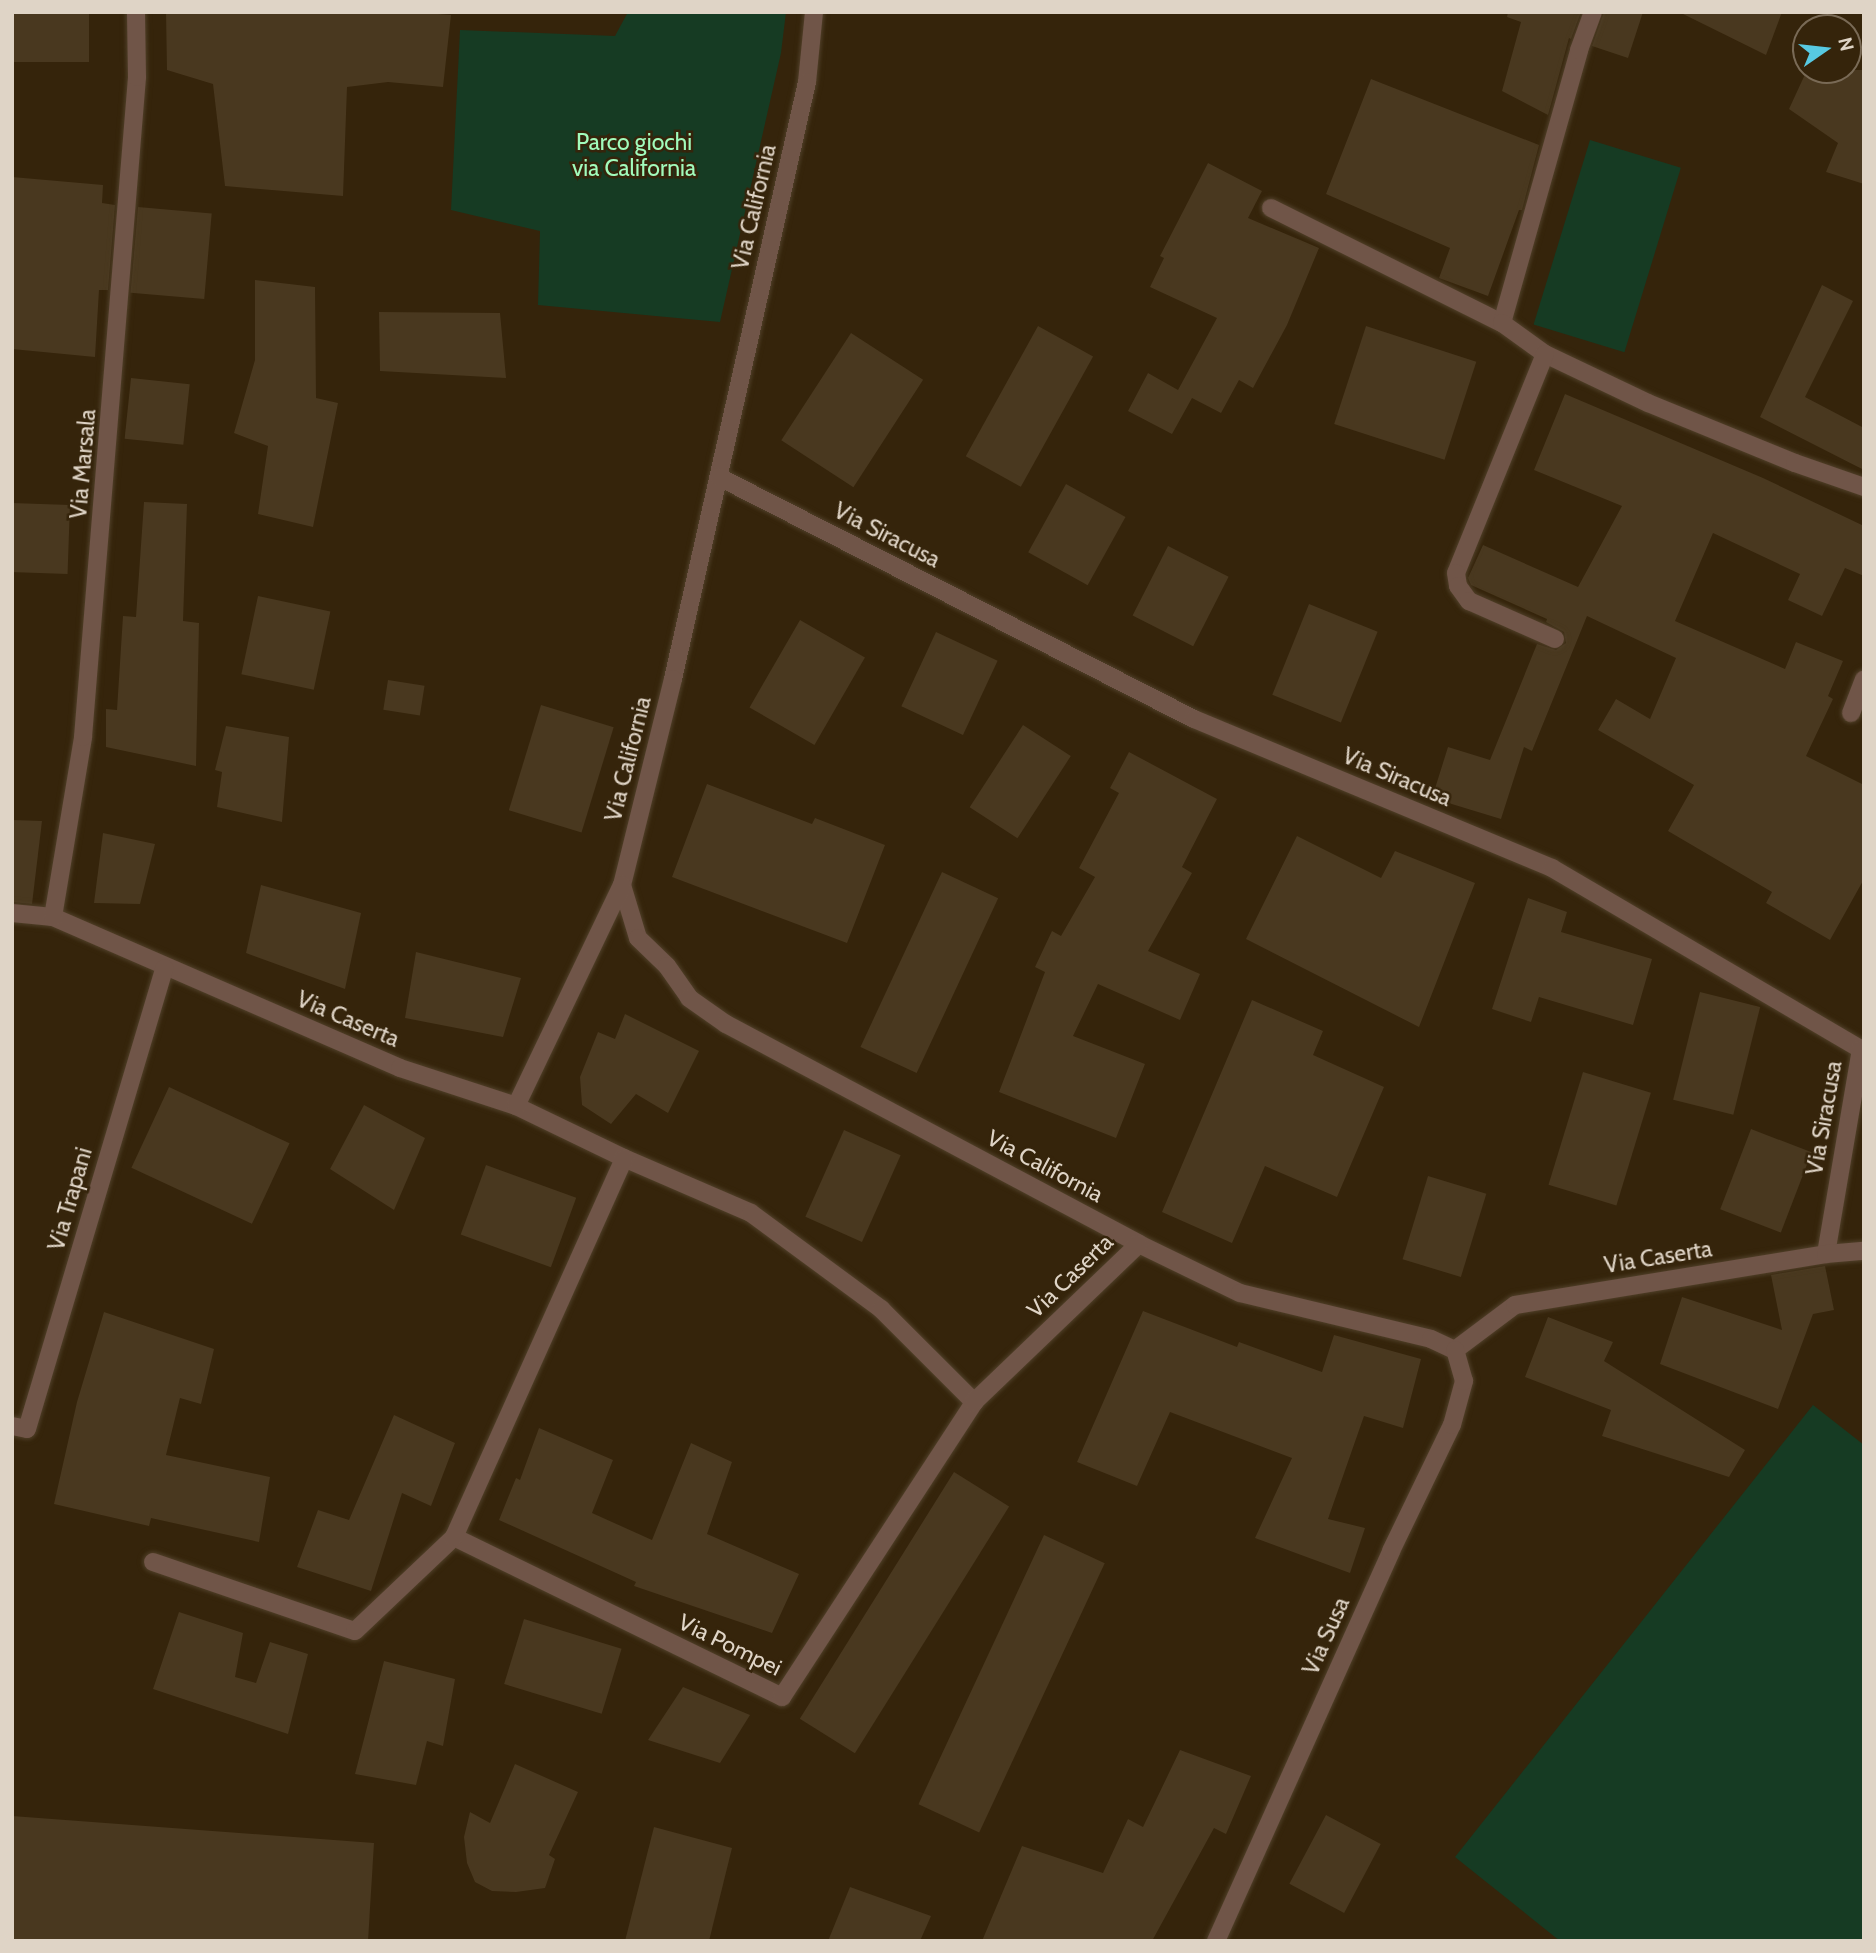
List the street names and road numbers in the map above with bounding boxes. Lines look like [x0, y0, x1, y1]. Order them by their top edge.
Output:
street label: Via California [726, 142, 782, 272]
street label: Via Marsala [64, 408, 102, 520]
street label: Via Siracusa [829, 496, 945, 574]
street label: Via California [599, 694, 657, 824]
street label: Via Siracusa [1338, 742, 1456, 812]
street label: Via Caserta [293, 985, 403, 1053]
street label: Via Siracusa [1800, 1059, 1848, 1177]
street label: Via California [982, 1124, 1108, 1208]
street label: Via Trapani [42, 1144, 98, 1254]
street label: Via Caserta [1021, 1228, 1119, 1324]
street label: Via Caserta [1602, 1235, 1714, 1279]
street label: Via Susa [1297, 1593, 1355, 1679]
street label: Via Pompei [674, 1608, 786, 1682]

